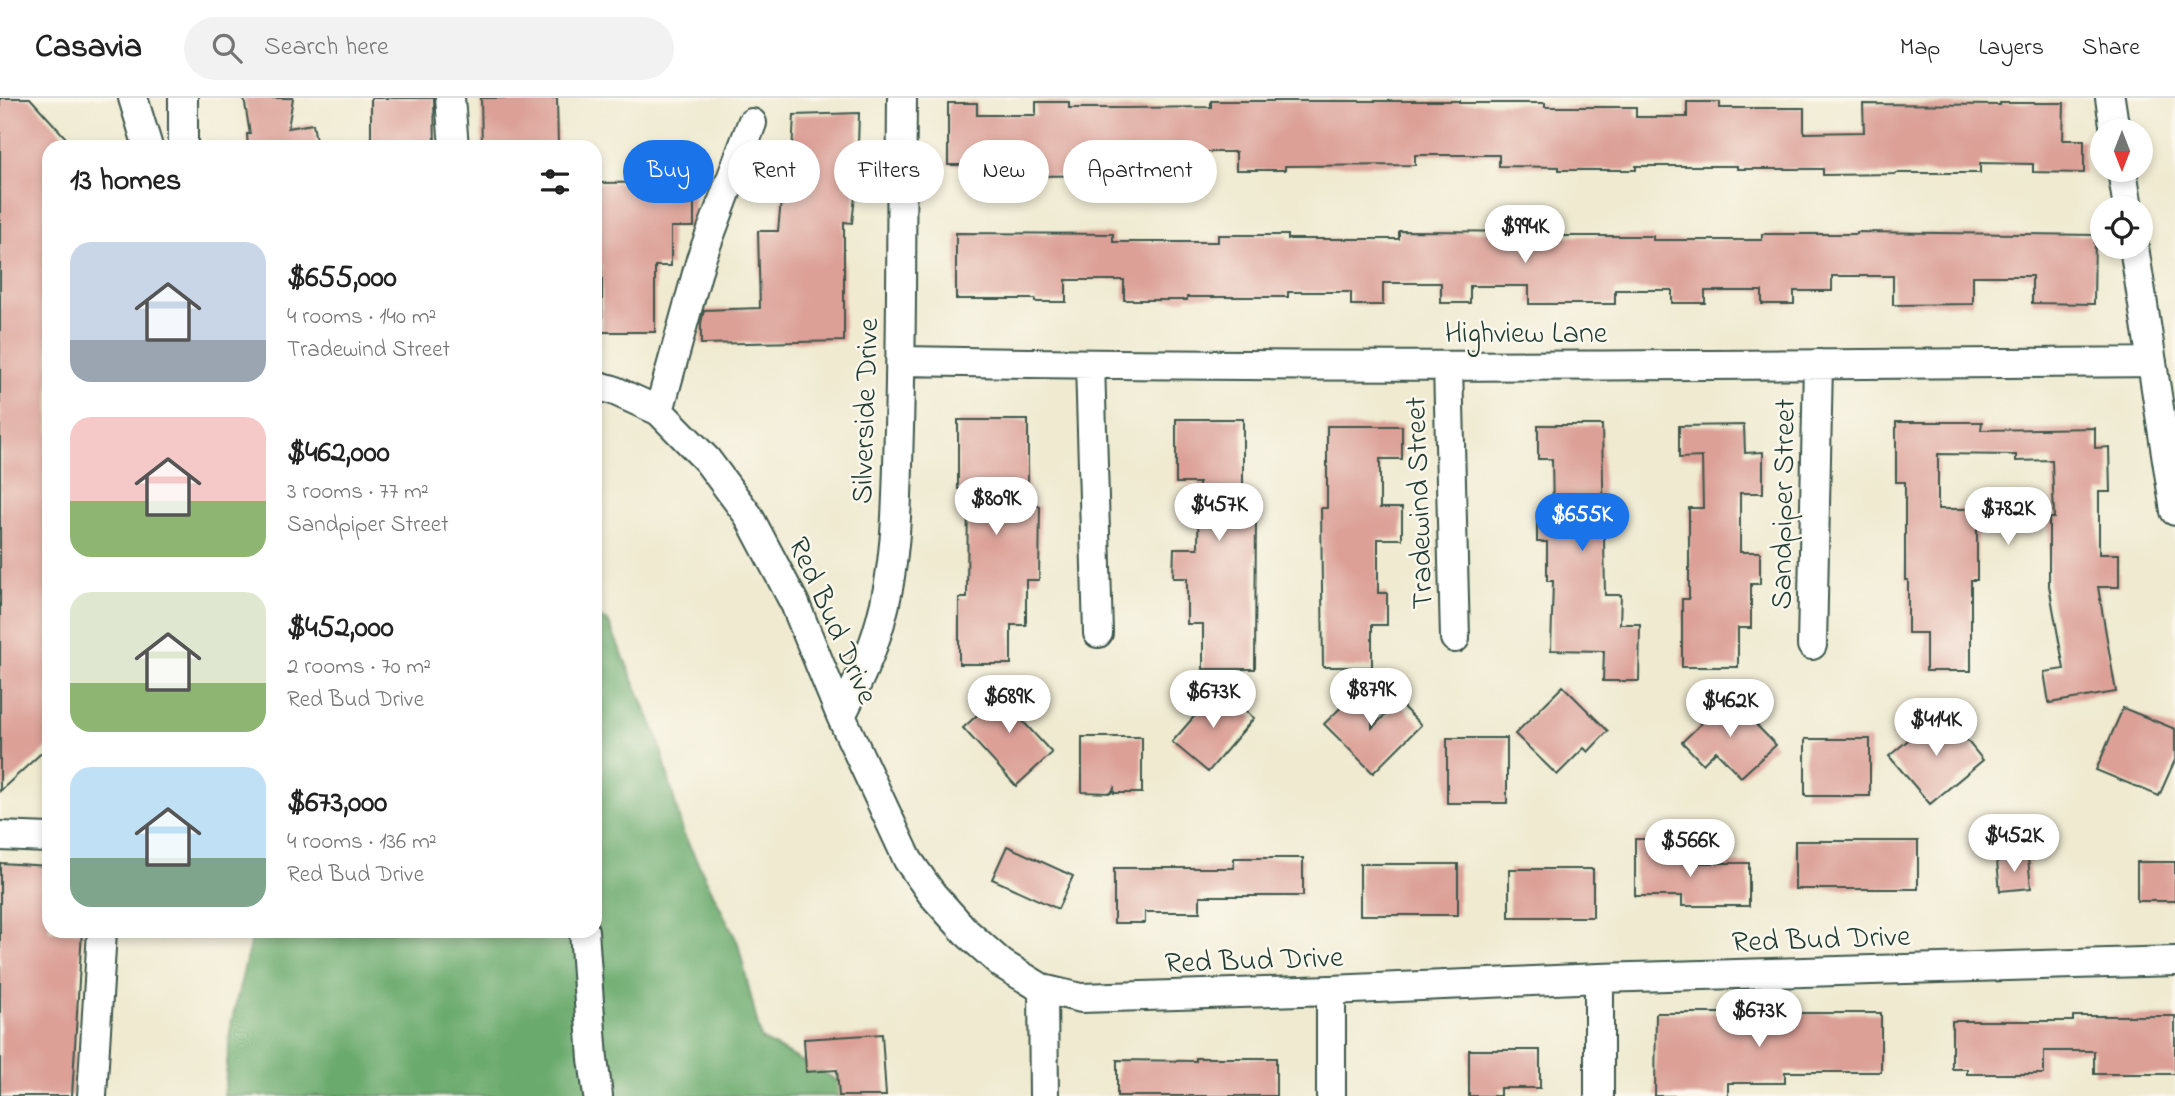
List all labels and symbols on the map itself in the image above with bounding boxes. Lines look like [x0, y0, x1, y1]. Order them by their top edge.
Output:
north arrow [2090, 119, 2152, 182]
pin: $994K [1476, 206, 1574, 265]
street label: Highview Lane [1445, 313, 1608, 357]
street label: Silverside Drive [842, 317, 892, 505]
street label: Tradewind Street [1395, 396, 1447, 610]
street label: Sandpiper Street [1761, 398, 1809, 610]
pin: $809K [947, 478, 1045, 537]
pin: $457K [1170, 484, 1268, 543]
pin: $782K [1959, 488, 2057, 547]
pin: $655K [1533, 494, 1631, 553]
street label: Red Bud Drive [775, 531, 888, 712]
pin: $879K [1322, 668, 1420, 728]
pin: $673K [1164, 670, 1262, 730]
pin: $689K [960, 676, 1058, 735]
pin: $462K [1681, 680, 1779, 739]
pin: $414K [1887, 698, 1985, 758]
pin: $452K [1965, 814, 2063, 874]
pin: $566K [1641, 820, 1739, 879]
street label: Red Bud Drive [1731, 916, 1912, 966]
street label: Red Bud Drive [1164, 937, 1345, 987]
pin: $673K [1710, 990, 1808, 1049]

